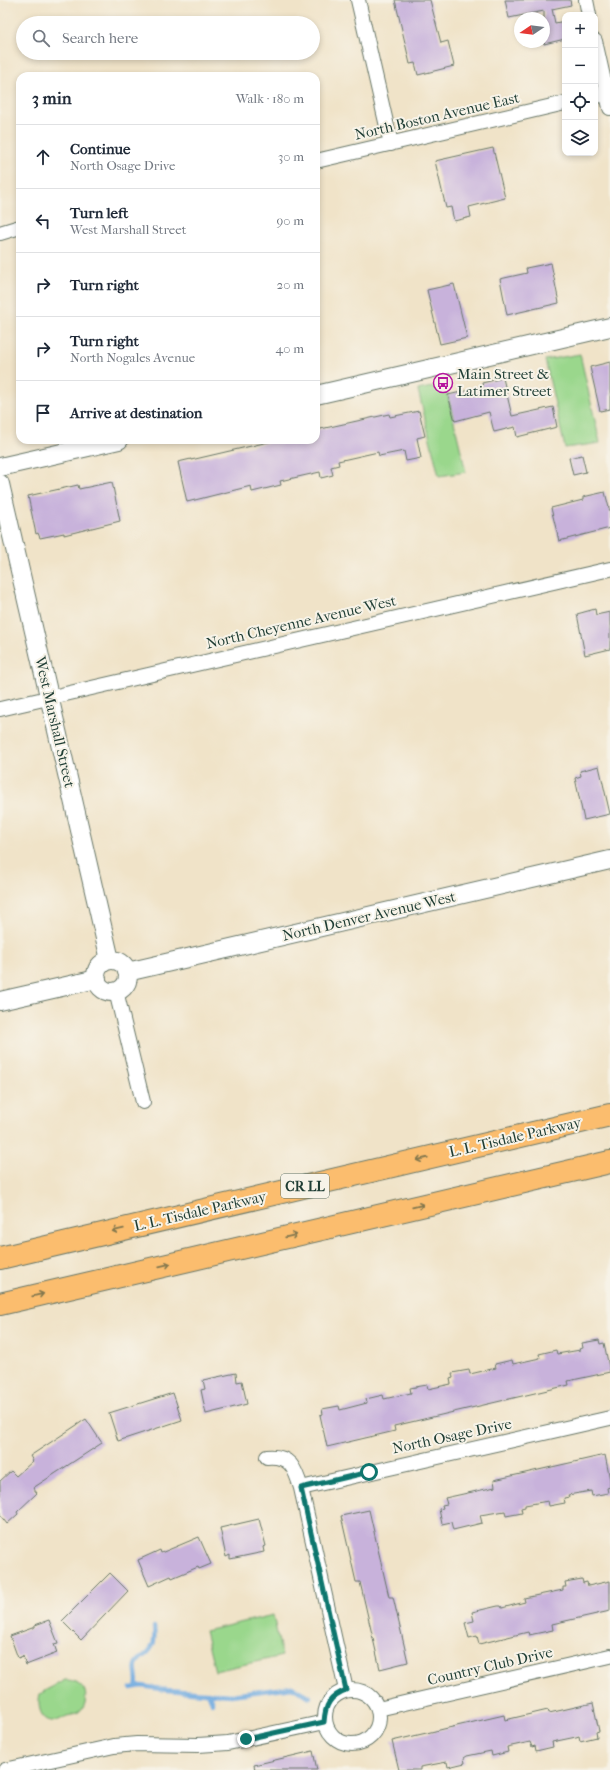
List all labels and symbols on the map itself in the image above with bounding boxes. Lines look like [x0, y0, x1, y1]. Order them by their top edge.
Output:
north arrow [514, 12, 550, 48]
street label: North Boston Avenue East [353, 88, 522, 144]
place label: Main Street & Latimer Street [457, 365, 552, 400]
bus stop icon: Main Street & Latimer Street [432, 372, 454, 394]
street label: North Cheyenne Avenue West [204, 591, 398, 653]
street label: West Marshall Street [31, 654, 79, 790]
street label: North Denver Avenue West [281, 887, 458, 945]
street label: L. L. Tisdale Parkway [447, 1113, 584, 1161]
one-way arrow [416, 1156, 429, 1163]
road number: CR LL [281, 1174, 329, 1198]
street label: L. L. Tisdale Parkway [132, 1187, 269, 1235]
one-way arrow [411, 1202, 424, 1210]
one-way arrow [112, 1227, 125, 1235]
one-way arrow [284, 1231, 297, 1239]
one-way arrow [158, 1261, 171, 1269]
one-way arrow [31, 1290, 44, 1298]
street label: North Osage Drive [391, 1414, 514, 1457]
route start [360, 1463, 378, 1481]
street label: Country Club Drive [426, 1643, 555, 1689]
route end [237, 1730, 255, 1748]

